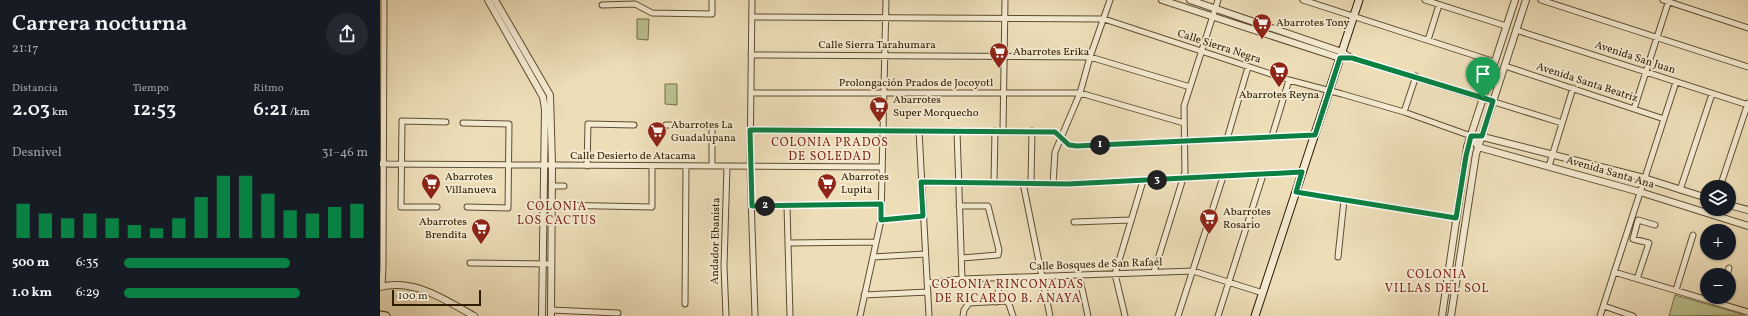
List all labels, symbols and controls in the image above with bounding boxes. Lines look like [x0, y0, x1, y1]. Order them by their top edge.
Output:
text: Carrera nocturna [12, 9, 187, 40]
supermarket icon: Abarrotes Tony [1251, 12, 1273, 40]
button: share [326, 13, 368, 55]
place label: Abarrotes Tony [1276, 16, 1349, 31]
street label: Calle Sierra Negra [1175, 26, 1263, 68]
street label: Calle Sierra Tarahumara [818, 38, 936, 53]
street label: Avenida San Juan [1593, 38, 1678, 78]
text: 21:17 [12, 40, 38, 58]
supermarket icon: Abarrotes Erika [988, 41, 1010, 69]
place label: Abarrotes Erika [1013, 45, 1090, 60]
pin [1466, 57, 1500, 98]
street label: Avenida Santa Beatriz [1534, 59, 1640, 107]
supermarket icon: Abarrotes Reyna [1268, 60, 1290, 88]
icon: arrive [1472, 63, 1494, 85]
street label: Prolongación Prados de Jocoyotl [839, 76, 993, 91]
text: Distancia [12, 81, 58, 96]
text: Tiempo [133, 81, 169, 96]
text: Ritmo [253, 81, 284, 96]
place label: Abarrotes Reyna [1239, 88, 1320, 103]
place label: Abarrotes Super Morquecho [893, 93, 979, 121]
supermarket icon: Abarrotes Super Morquecho [868, 95, 890, 123]
text: 2.03 [12, 96, 50, 124]
text: 12:53 [133, 96, 176, 124]
text: 6:21 [253, 96, 288, 124]
text: km [50, 105, 68, 120]
text: /km [288, 105, 310, 120]
place label: Abarrotes La Guadalupana [671, 118, 736, 146]
supermarket icon: Abarrotes La Guadalupana [646, 120, 668, 148]
district label: COLONIA PRADOS DE SOLEDAD [771, 135, 889, 165]
pin: 1 [1090, 135, 1110, 155]
text: 1 [1098, 137, 1102, 152]
text: Desnivel [12, 144, 62, 162]
text: 31–46 m [322, 144, 368, 162]
street label: Calle Desierto de Atacama [570, 149, 696, 164]
street label: Avenida Santa Ana [1564, 153, 1656, 193]
place label: Abarrotes Villanueva [445, 170, 497, 198]
place label: Abarrotes Lupita [841, 170, 889, 198]
pin: 3 [1147, 170, 1167, 190]
supermarket icon: Abarrotes Villanueva [420, 172, 442, 200]
supermarket icon: Abarrotes Lupita [816, 172, 838, 200]
text: 3 [1154, 172, 1160, 187]
map controls [1700, 180, 1736, 304]
button: layers [1700, 180, 1736, 216]
pin: 2 [755, 196, 775, 216]
street label: Andador Ebanista [708, 197, 724, 285]
text: 2 [762, 198, 768, 213]
district label: COLONIA LOS CACTUS [517, 199, 597, 229]
place label: Abarrotes Rosario [1223, 205, 1271, 233]
supermarket icon: Abarrotes Rosario [1198, 207, 1220, 235]
place label: Abarrotes Brendita [419, 215, 468, 243]
supermarket icon: Abarrotes Brendita [470, 217, 492, 245]
button: + [1700, 224, 1736, 260]
text: 500 m [12, 254, 49, 272]
text: 6:35 [76, 254, 99, 272]
street label: Calle Bosques de San Rafaél [1029, 255, 1163, 275]
district label: COLONIA VILLAS DEL SOL [1385, 267, 1489, 297]
button: − [1700, 268, 1736, 304]
district label: COLONIA RINCONADAS DE RICARDO B. ANAYA [932, 277, 1084, 307]
text: 1.0 km [12, 284, 52, 302]
text: 6:29 [76, 284, 99, 302]
scale bar [392, 288, 481, 307]
text: 100 m [398, 289, 428, 304]

